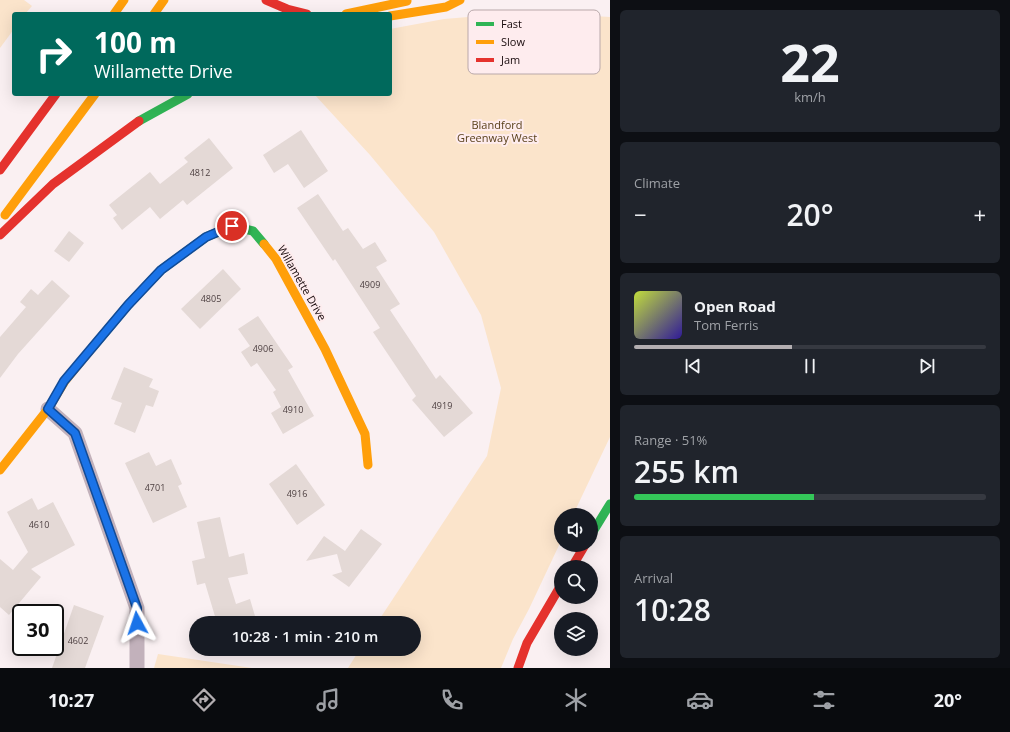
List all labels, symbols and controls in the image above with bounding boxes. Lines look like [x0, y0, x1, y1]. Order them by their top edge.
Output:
legend [468, 10, 600, 74]
text: Fast [501, 16, 522, 31]
text: 100 m [94, 23, 177, 61]
text: 22 [780, 26, 840, 97]
icon: right [28, 28, 80, 80]
text: Slow [501, 34, 525, 49]
text: Jam [500, 52, 520, 67]
text: Willamette Drive [94, 59, 233, 83]
text: km/h [794, 88, 826, 106]
park label: Blandford Greenway West [457, 117, 537, 145]
house number: 4812 [190, 166, 210, 179]
text: Climate [634, 174, 680, 192]
text: 20° [786, 194, 834, 235]
text: − [634, 199, 647, 229]
text: + [973, 199, 986, 229]
pin [215, 209, 249, 243]
icon: arrive [221, 215, 243, 237]
street label: Willamette Drive [275, 242, 330, 323]
house number: 4909 [360, 278, 380, 291]
house number: 4805 [201, 292, 221, 305]
text: Open Road [694, 296, 776, 316]
text: Tom Ferris [694, 316, 759, 334]
house number: 4906 [253, 342, 273, 355]
icon: previous [682, 355, 704, 377]
icon: pause [799, 355, 821, 377]
icon: next [916, 355, 938, 377]
house number: 4919 [432, 399, 452, 412]
house number: 4910 [283, 403, 303, 416]
text: Range · 51% [634, 431, 707, 449]
text: 255 km [634, 451, 739, 492]
house number: 4701 [145, 481, 165, 494]
house number: 4916 [287, 487, 307, 500]
map controls [554, 508, 598, 656]
button: sound [554, 508, 598, 552]
house number: 4610 [29, 518, 49, 531]
button: search [554, 560, 598, 604]
text: Arrival [634, 569, 673, 587]
text: 10:28 [634, 589, 711, 630]
position arrow [116, 602, 158, 644]
speed limit sign: 30 [12, 604, 64, 656]
button: layers [554, 612, 598, 656]
text: 10:28 · 1 min · 210 m [232, 626, 378, 646]
house number: 4602 [68, 634, 88, 647]
icon: directions [190, 686, 218, 714]
icon: music [314, 686, 342, 714]
icon: phone [438, 686, 466, 714]
icon: climate [562, 686, 590, 714]
icon: car [686, 686, 714, 714]
icon: filters [810, 686, 838, 714]
text: 10:27 [48, 688, 94, 712]
text: 20° [934, 688, 962, 712]

